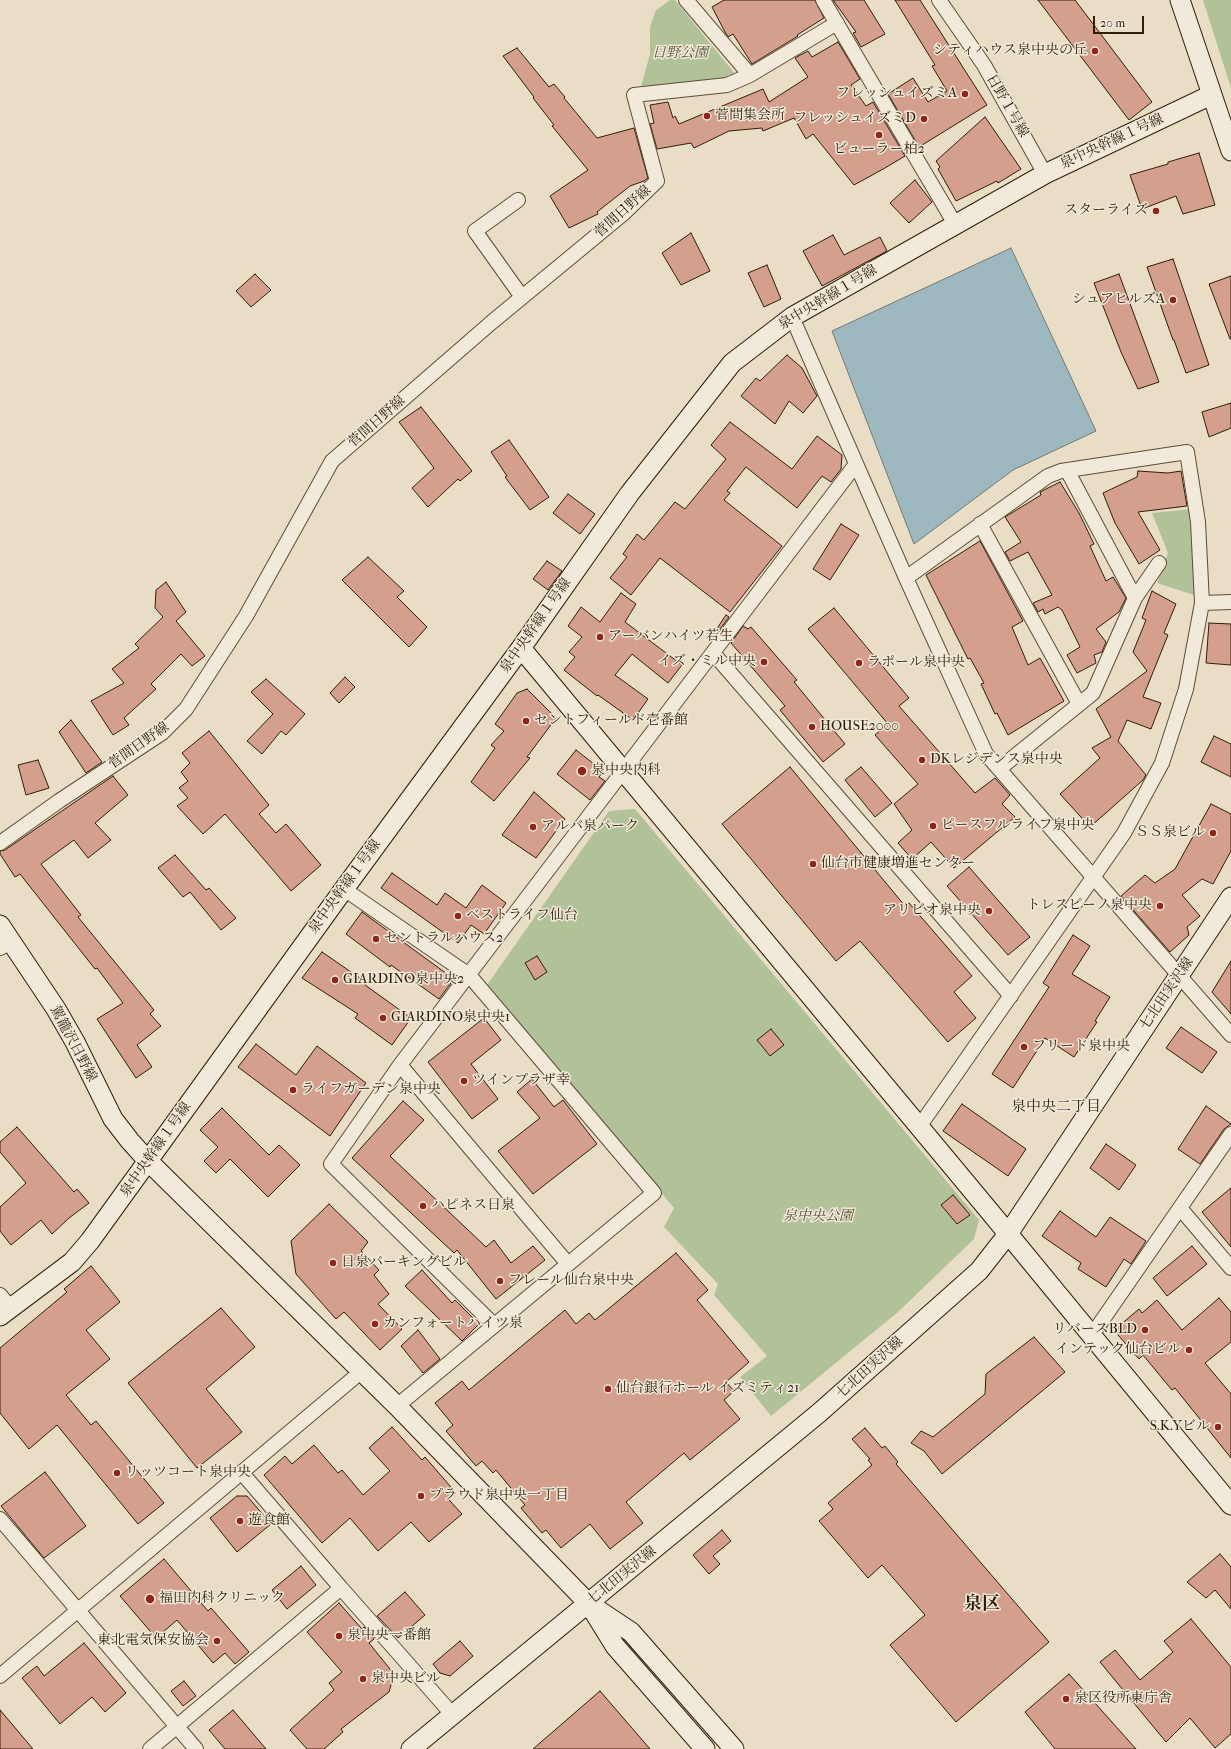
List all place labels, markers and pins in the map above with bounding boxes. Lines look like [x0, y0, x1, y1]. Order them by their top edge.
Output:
place label: シティハウス泉中央の丘 [933, 43, 1087, 59]
marker: シティハウス泉中央の丘 [1090, 46, 1100, 56]
place label: フレッシュイズミA [836, 86, 957, 102]
marker: フレッシュイズミA [960, 89, 970, 99]
place label: 菅間集会所 [715, 108, 785, 124]
marker: 菅間集会所 [702, 111, 712, 121]
place label: フレッシュイズミD [793, 111, 916, 127]
marker: フレッシュイズミD [919, 114, 929, 124]
marker: ビューラー柏2 [874, 130, 884, 140]
place label: ビューラー柏2 [833, 142, 925, 158]
place label: スターライズ [1064, 203, 1148, 219]
marker: スターライズ [1151, 206, 1161, 216]
place label: シュアヒルズA [1072, 292, 1165, 308]
marker: シュアヒルズA [1168, 295, 1178, 305]
place label: アーバンハイツ若生 [608, 629, 734, 645]
marker: アーバンハイツ若生 [595, 632, 605, 642]
place label: イズ・ミル中央 [658, 654, 756, 670]
place label: ラポール泉中央 [867, 655, 965, 671]
marker: イズ・ミル中央 [759, 657, 769, 667]
marker: ラポール泉中央 [854, 658, 864, 668]
place label: セントフィールド壱番館 [534, 713, 688, 729]
marker: セントフィールド壱番館 [521, 716, 531, 726]
place label: HOUSE2000 [820, 719, 899, 735]
marker: HOUSE2000 [807, 722, 817, 732]
place label: DKレジデンス泉中央 [930, 752, 1063, 768]
marker: DKレジデンス泉中央 [917, 755, 927, 765]
place label: 泉中央内科 [591, 763, 661, 779]
marker: 泉中央内科 [576, 765, 588, 777]
place label: ピースフルライフ泉中央 [941, 818, 1094, 834]
place label: アルバ泉パーク [541, 819, 639, 835]
marker: ピースフルライフ泉中央 [928, 821, 938, 831]
marker: アルバ泉パーク [528, 822, 538, 832]
place label: ＳＳ泉ビル [1135, 825, 1205, 841]
marker: ＳＳ泉ビル [1208, 828, 1218, 838]
place label: 仙台市健康増進センター [821, 856, 975, 872]
marker: 仙台市健康増進センター [808, 859, 818, 869]
place label: トレスピーノ泉中央 [1027, 898, 1152, 914]
marker: トレスピーノ泉中央 [1155, 901, 1165, 911]
place label: アリビオ泉中央 [883, 903, 981, 919]
marker: アリビオ泉中央 [984, 906, 994, 916]
place label: ベストライフ仙台 [466, 908, 578, 924]
marker: ベストライフ仙台 [453, 911, 463, 921]
place label: セントラルハウス2 [384, 931, 503, 947]
marker: セントラルハウス2 [371, 934, 381, 944]
place label: GIARDINO泉中央2 [343, 972, 464, 988]
marker: GIARDINO泉中央2 [330, 975, 340, 985]
place label: GIARDINO泉中央1 [391, 1010, 510, 1026]
marker: GIARDINO泉中央1 [378, 1013, 388, 1023]
place label: フリード泉中央 [1032, 1039, 1130, 1055]
marker: フリード泉中央 [1019, 1042, 1029, 1052]
place label: ツインプラザ幸 [472, 1073, 570, 1089]
marker: ツインプラザ幸 [459, 1076, 469, 1086]
place label: ライフガーデン泉中央 [301, 1082, 441, 1098]
marker: ライフガーデン泉中央 [288, 1085, 298, 1095]
place label: ハピネス日泉 [431, 1198, 515, 1214]
marker: ハピネス日泉 [418, 1201, 428, 1211]
place label: 日泉パーキングビル [341, 1255, 467, 1271]
marker: 日泉パーキングビル [328, 1258, 338, 1268]
place label: フレール仙台泉中央 [508, 1273, 634, 1289]
marker: フレール仙台泉中央 [495, 1276, 505, 1286]
place label: カンフォートハイツ泉 [383, 1316, 523, 1332]
marker: カンフォートハイツ泉 [370, 1319, 380, 1329]
place label: リバースBLD [1053, 1322, 1137, 1338]
marker: リバースBLD [1140, 1325, 1150, 1335]
place label: インテック仙台ビル [1055, 1342, 1181, 1358]
marker: インテック仙台ビル [1184, 1345, 1194, 1355]
place label: 仙台銀行ホール イズミティ21 [616, 1381, 799, 1397]
marker: 仙台銀行ホール イズミティ21 [603, 1384, 613, 1394]
place label: S.K.Yビル [1150, 1419, 1210, 1435]
marker: S.K.Yビル [1213, 1422, 1223, 1432]
place label: リッツコート泉中央 [125, 1465, 251, 1481]
marker: リッツコート泉中央 [112, 1468, 122, 1478]
place label: プラウド泉中央一丁目 [429, 1488, 569, 1504]
marker: プラウド泉中央一丁目 [416, 1491, 426, 1501]
place label: 遊食館 [248, 1513, 290, 1529]
marker: 遊食館 [235, 1516, 245, 1526]
place label: 福田内科クリニック [159, 1591, 285, 1607]
marker: 福田内科クリニック [144, 1593, 156, 1605]
place label: 泉中央一番館 [347, 1628, 431, 1644]
marker: 泉中央一番館 [334, 1631, 344, 1641]
place label: 東北電気保安協会 [97, 1633, 209, 1649]
marker: 東北電気保安協会 [212, 1636, 222, 1646]
place label: 泉中央ビル [371, 1671, 441, 1687]
marker: 泉中央ビル [358, 1674, 368, 1684]
place label: 泉区役所東庁舎 [1074, 1691, 1172, 1707]
marker: 泉区役所東庁舎 [1061, 1694, 1071, 1704]

